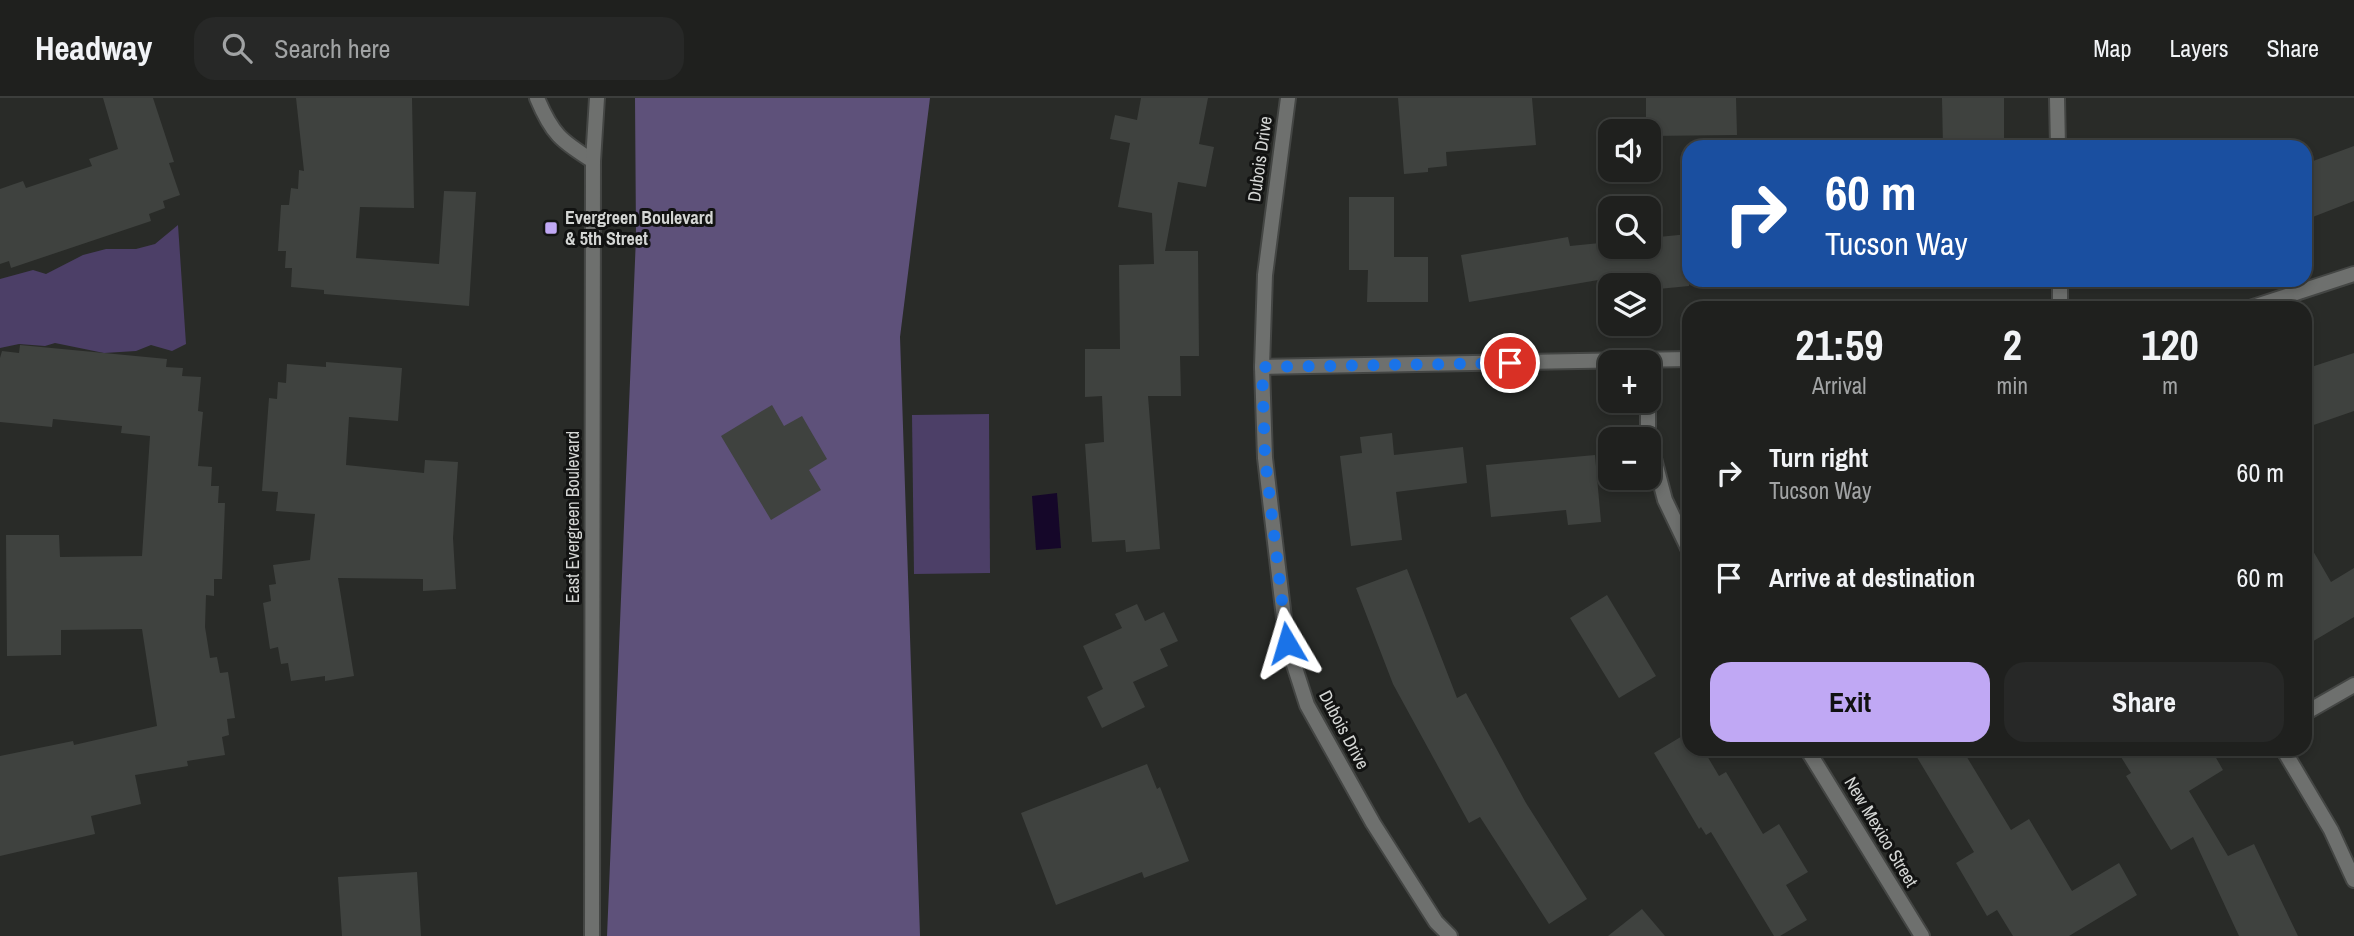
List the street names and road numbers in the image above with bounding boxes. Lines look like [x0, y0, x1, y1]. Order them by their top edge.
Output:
street label: Dubois Drive [1241, 115, 1278, 203]
street label: East Evergreen Boulevard [560, 431, 585, 603]
street label: Dubois Drive [1313, 686, 1376, 774]
street label: New Mexico Street [1839, 772, 1924, 892]

